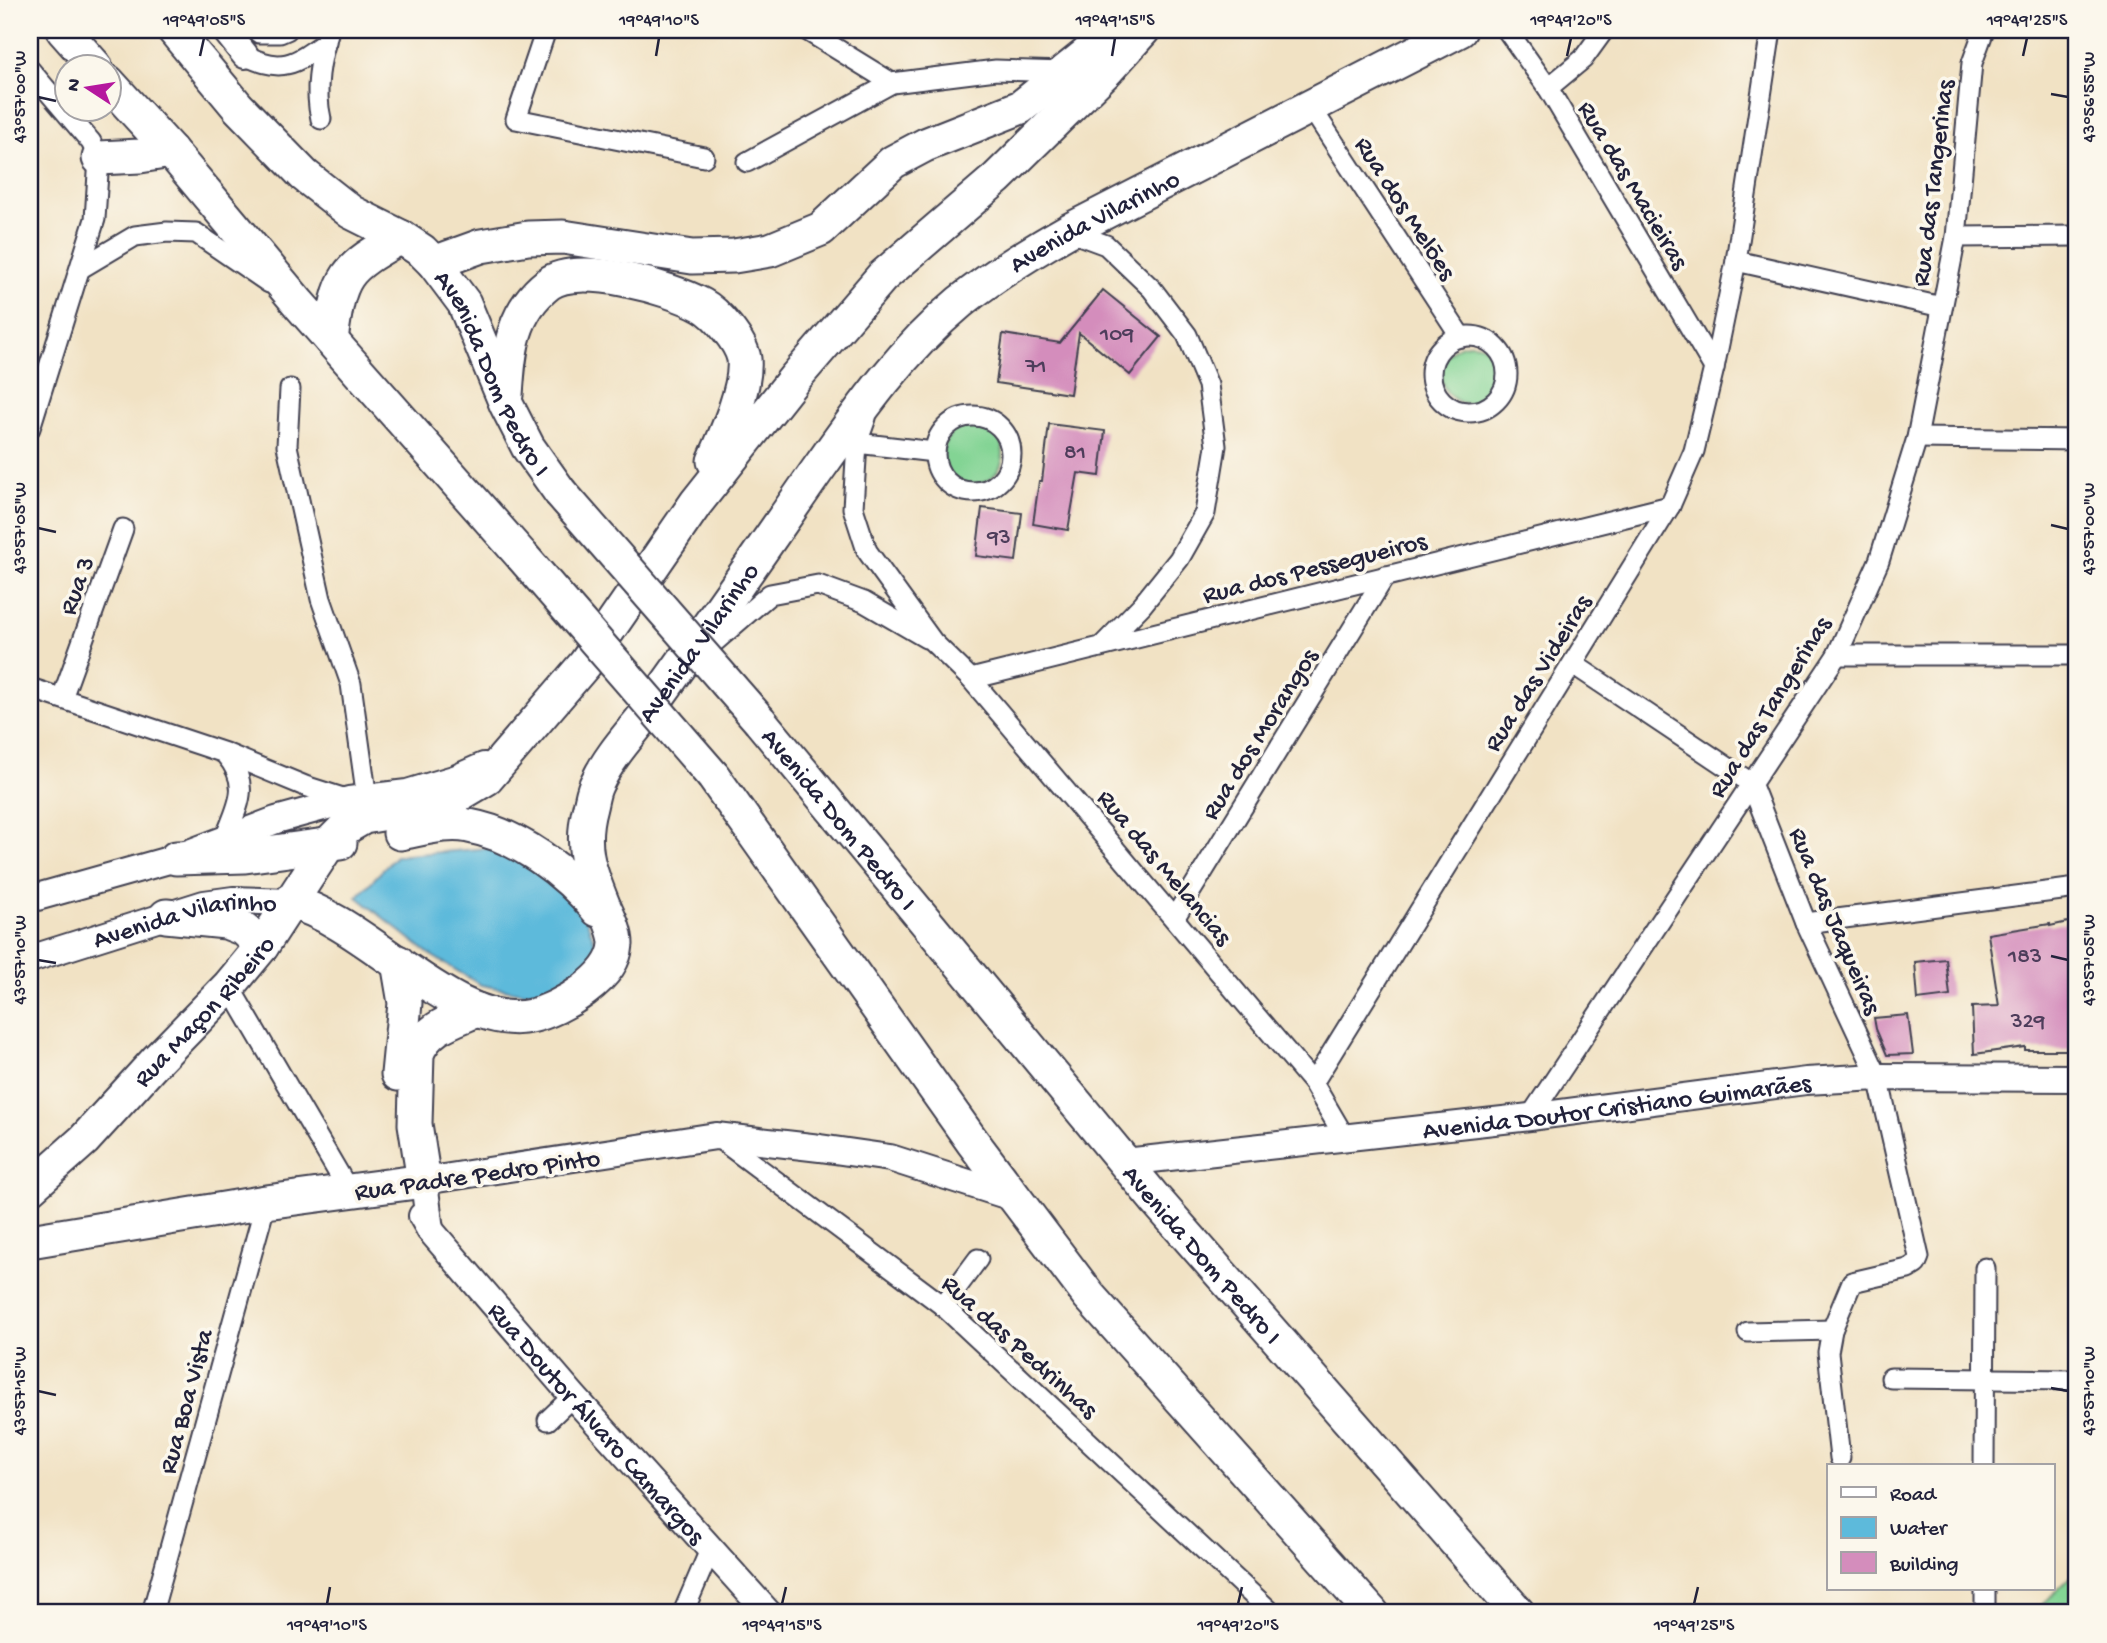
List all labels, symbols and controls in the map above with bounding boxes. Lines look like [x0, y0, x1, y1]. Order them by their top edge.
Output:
text: 19°49'05"S [162, 11, 246, 32]
text: 19°49'10"S [618, 11, 700, 32]
text: 19°49'15"S [1074, 11, 1155, 32]
text: 19°49'20"S [1529, 11, 1612, 32]
text: 19°49'25"S [1986, 11, 2068, 32]
text: 43°57'00"W [11, 51, 32, 143]
north arrow [52, 52, 122, 122]
text: 43°56'55"W [2080, 52, 2101, 142]
text: N [62, 77, 87, 94]
street label: Rua das Tangerinas [1907, 77, 1964, 289]
street label: Rua das Macieiras [1569, 96, 1694, 277]
street label: Rua dos Melões [1345, 132, 1462, 288]
street label: Avenida Vilarinho [1005, 165, 1186, 282]
street label: Avenida Dom Pedro I [425, 266, 555, 484]
house number: 109 [1099, 322, 1134, 349]
house number: 71 [1024, 354, 1047, 381]
house number: 81 [1064, 440, 1086, 467]
text: 43°57'05"W [11, 482, 32, 574]
text: 43°57'00"W [2080, 483, 2101, 575]
house number: 93 [986, 525, 1011, 552]
street label: Rua dos Pessegueiros [1200, 527, 1432, 613]
street label: Rua 3 [54, 553, 104, 620]
street label: Avenida Vilarinho [633, 558, 768, 730]
street label: Rua das Videiras [1479, 589, 1601, 759]
street label: Rua das Tangerinas [1704, 611, 1841, 805]
street label: Rua dos Morangos [1197, 643, 1328, 827]
street label: Avenida Dom Pedro I [752, 724, 921, 918]
street label: Rua das Melancias [1088, 785, 1238, 954]
street label: Rua das Jaqueiras [1780, 824, 1887, 1021]
street label: Avenida Vilarinho [90, 889, 277, 958]
text: 43°57'05"W [2080, 914, 2101, 1006]
text: 43°57'10"W [11, 915, 32, 1005]
street label: Rua Maçon Ribeiro [129, 932, 284, 1095]
house number: 183 [2007, 944, 2042, 971]
house number: 329 [2010, 1009, 2046, 1036]
street label: Avenida Doutor Cristiano Guimarães [1421, 1070, 1813, 1149]
street label: Rua Padre Pedro Pinto [353, 1145, 602, 1210]
street label: Avenida Dom Pedro I [1114, 1161, 1286, 1352]
street label: Rua das Pedrinhas [933, 1270, 1104, 1428]
street label: Rua Doutor Álvaro Camargos [479, 1297, 711, 1553]
street label: Rua Boa Vista [154, 1325, 223, 1478]
text: 43°57'10"W [2080, 1346, 2101, 1436]
text: 43°57'15"W [11, 1347, 32, 1435]
legend [1827, 1464, 2054, 1590]
text: Road [1890, 1484, 1938, 1509]
text: Water [1890, 1518, 1948, 1543]
text: Building [1889, 1554, 1959, 1579]
text: 19°49'10"S [286, 1616, 368, 1637]
text: 19°49'15"S [741, 1616, 822, 1637]
text: 19°49'20"S [1196, 1616, 1279, 1637]
text: 19°49'25"S [1653, 1616, 1735, 1637]

